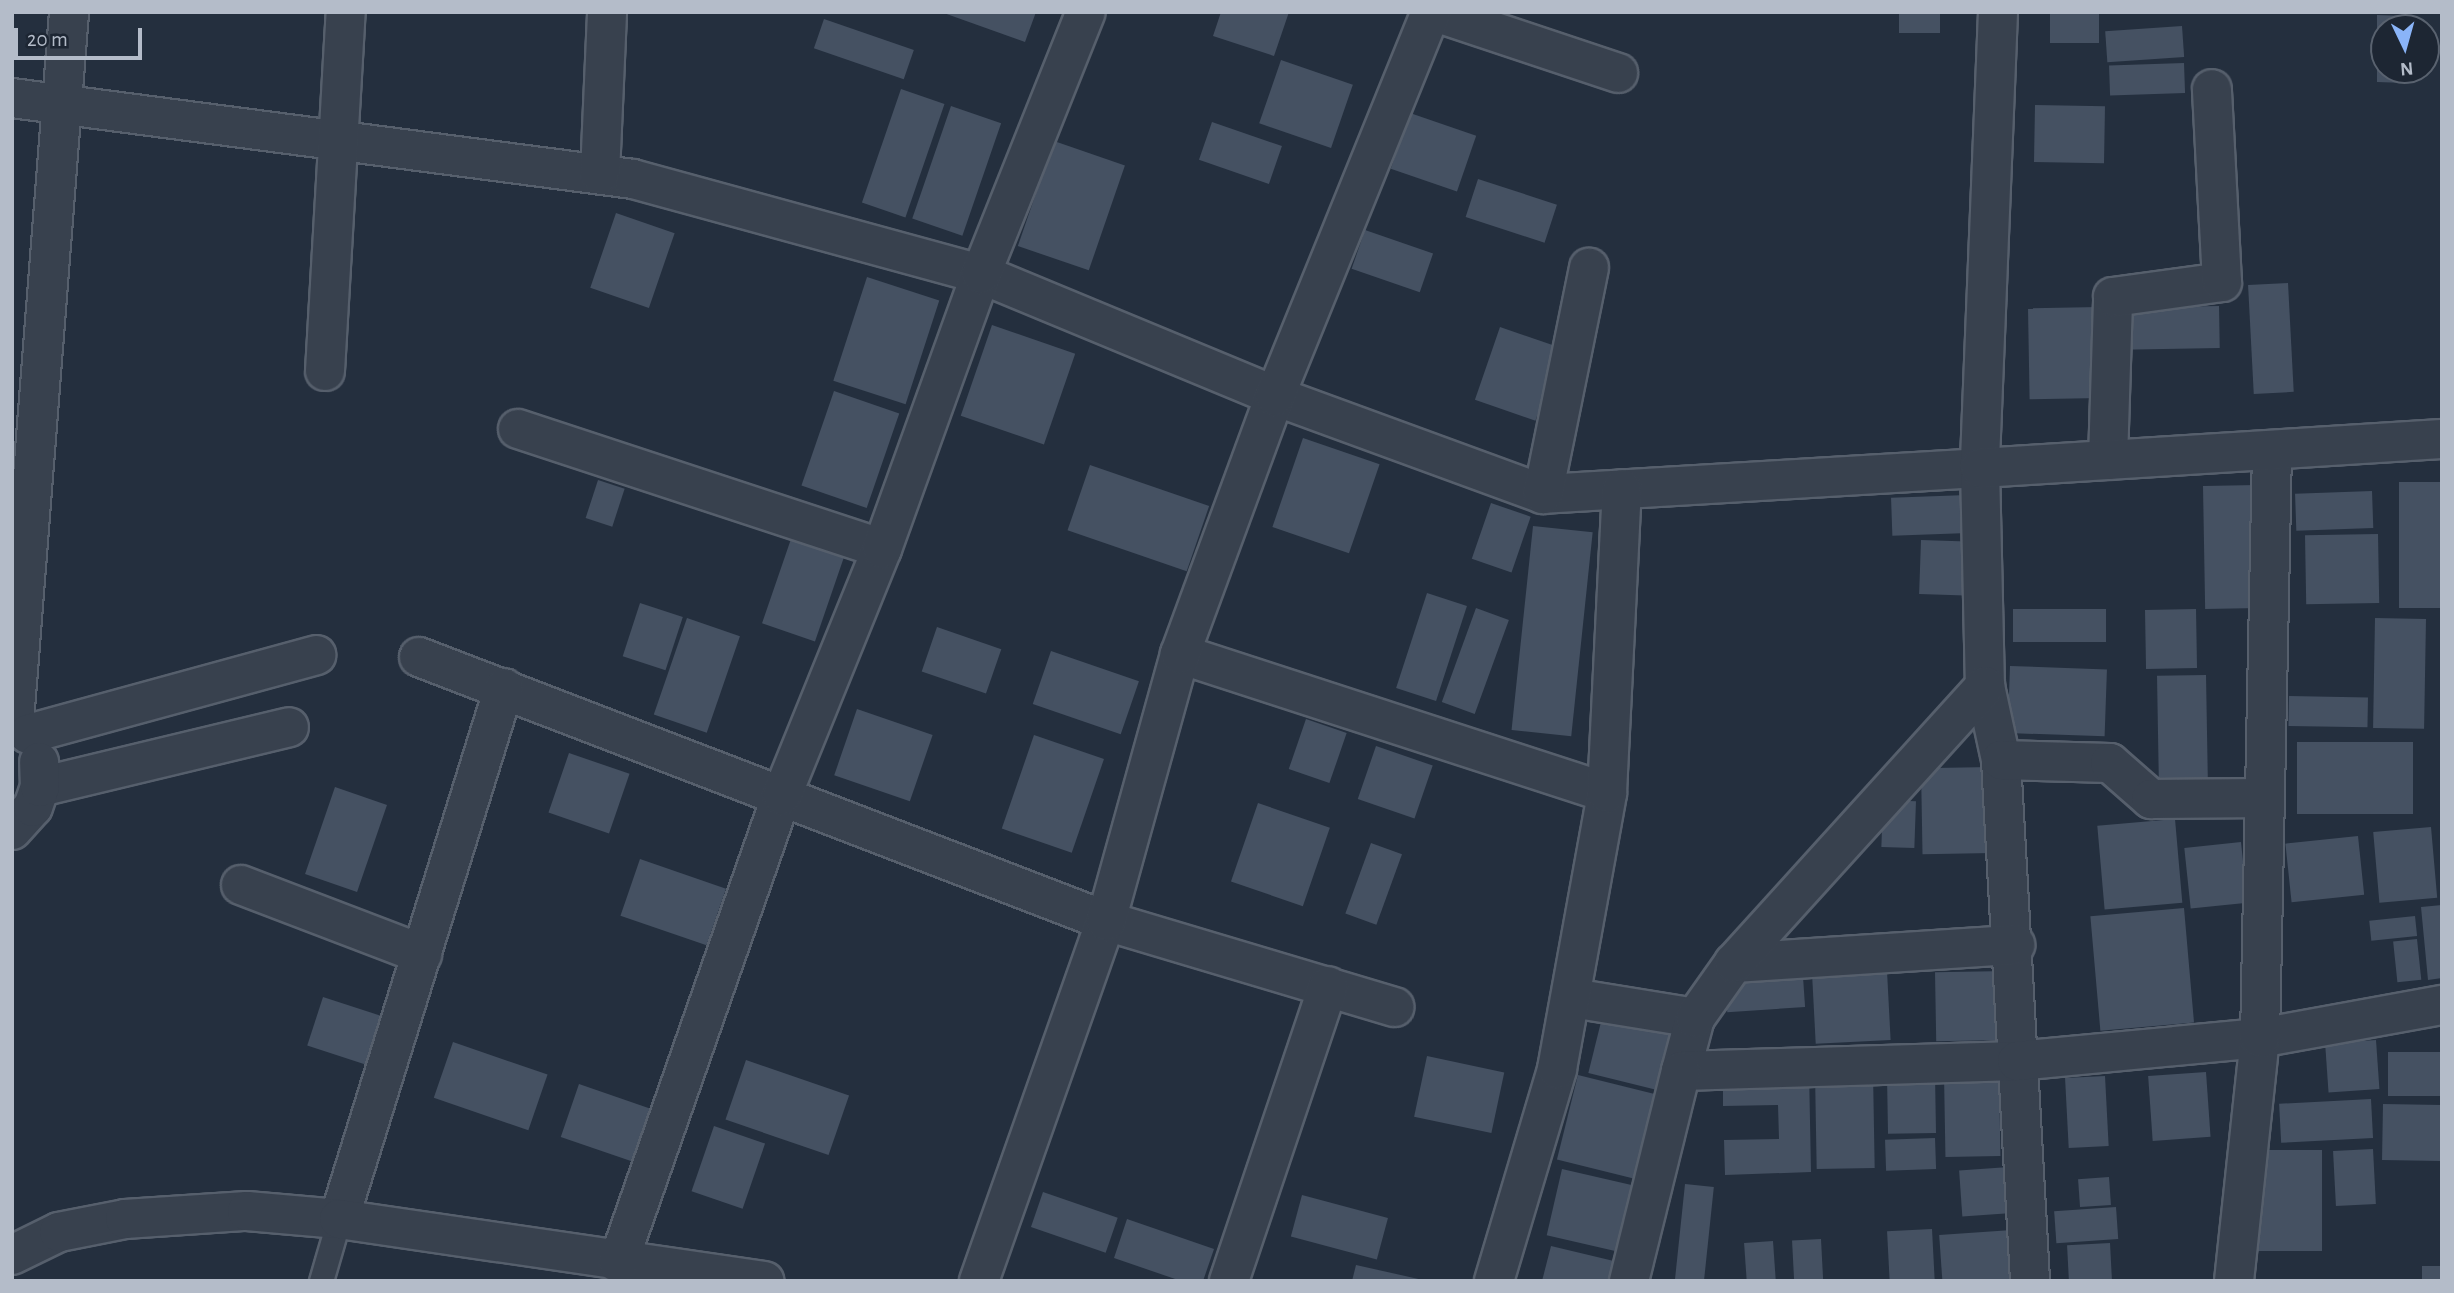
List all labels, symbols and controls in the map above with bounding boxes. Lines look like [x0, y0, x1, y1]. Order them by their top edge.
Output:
scale bar [18, 14, 145, 58]
north arrow [2370, 14, 2440, 84]
text: 20 m [27, 29, 68, 50]
text: N [2399, 58, 2414, 78]

